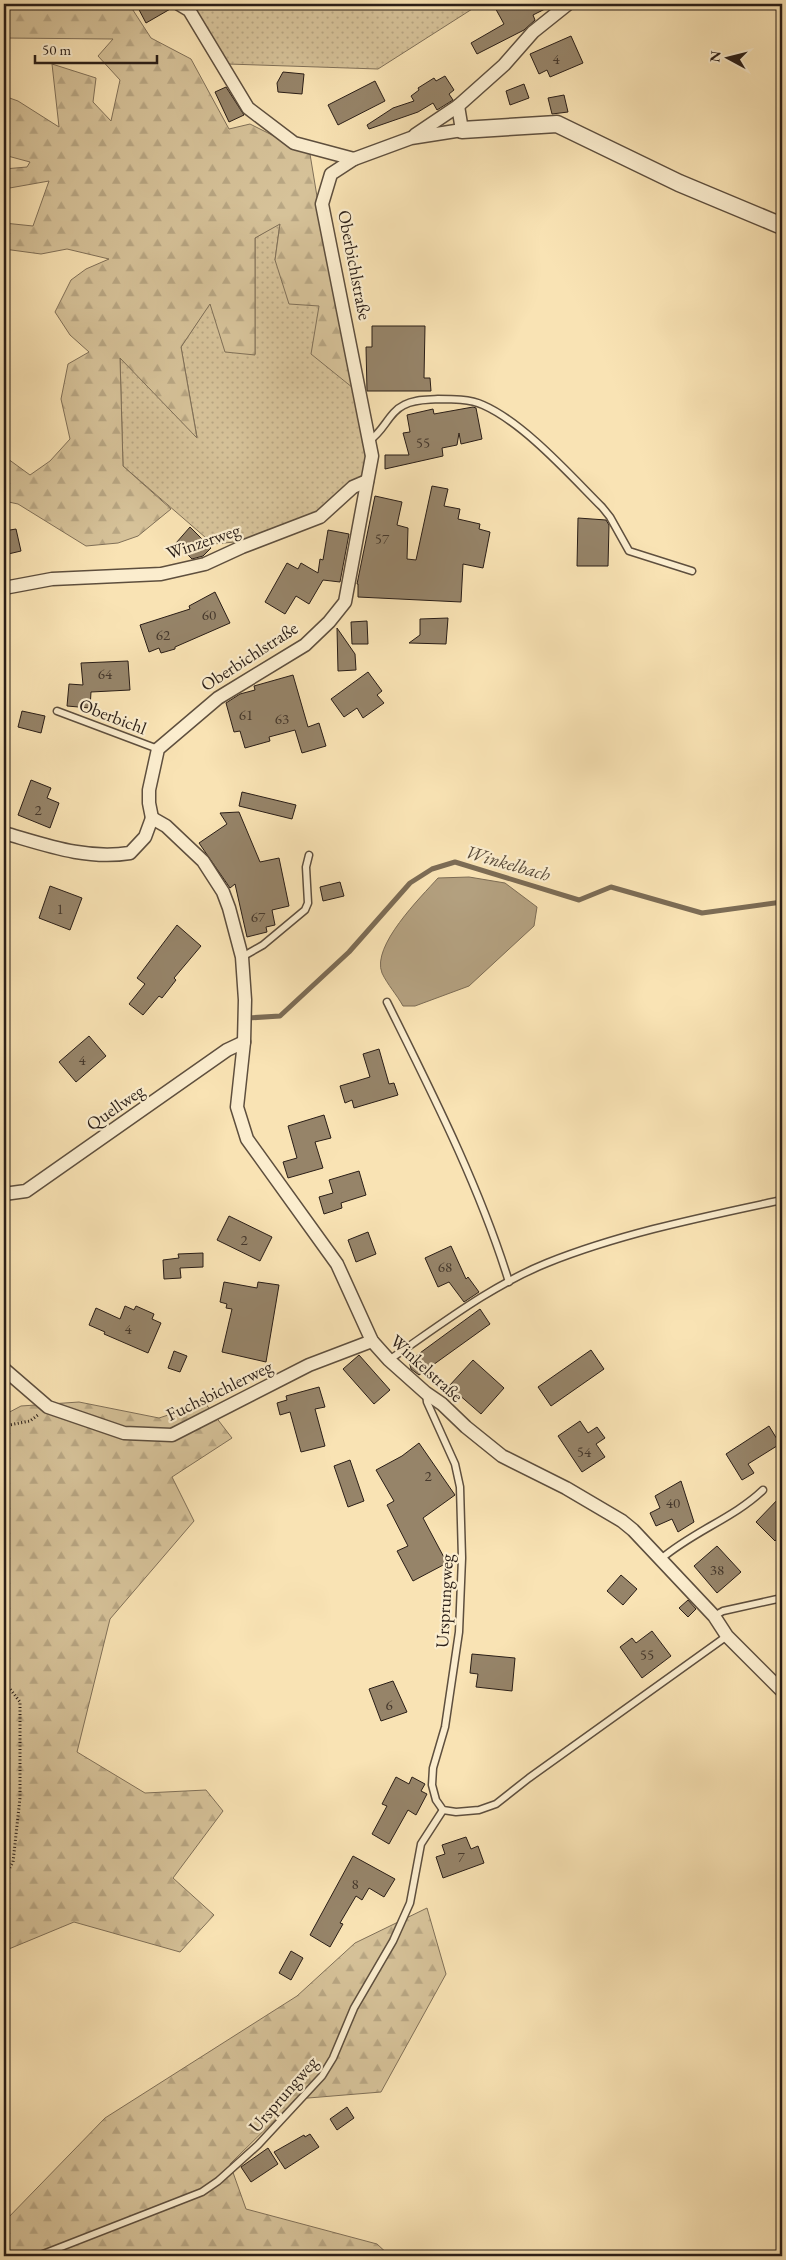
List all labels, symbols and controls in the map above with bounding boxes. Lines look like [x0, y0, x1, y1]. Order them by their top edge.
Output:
scale bar [35, 32, 158, 64]
north arrow [704, 32, 754, 82]
text: 50 m [42, 40, 71, 59]
house number: 4 [552, 49, 560, 68]
text: N [705, 49, 725, 63]
street label: Oberbichlstraße [333, 208, 377, 322]
house number: 55 [416, 433, 430, 452]
street label: Winzerweg [163, 518, 243, 564]
house number: 57 [375, 529, 390, 548]
house number: 60 [202, 605, 216, 624]
street label: Oberbichlstraße [196, 616, 302, 696]
house number: 62 [156, 625, 171, 644]
house number: 64 [98, 664, 113, 683]
street label: Oberbichl [76, 693, 150, 739]
house number: 61 [239, 705, 253, 724]
house number: 63 [275, 709, 289, 728]
house number: 2 [34, 800, 42, 819]
water label: Winkelbach [463, 839, 553, 887]
house number: 1 [56, 899, 64, 918]
house number: 67 [251, 907, 266, 926]
house number: 4 [78, 1050, 86, 1069]
street label: Quellweg [82, 1079, 149, 1135]
house number: 2 [240, 1230, 248, 1249]
house number: 68 [438, 1257, 452, 1276]
house number: 4 [124, 1319, 132, 1338]
street label: Winkelstraße [386, 1329, 468, 1407]
street label: Fuchsbichlerweg [162, 1354, 276, 1426]
house number: 54 [577, 1442, 592, 1461]
house number: 2 [424, 1466, 432, 1485]
house number: 40 [666, 1493, 680, 1512]
street label: Ursprungweg [430, 1553, 458, 1649]
house number: 38 [710, 1560, 724, 1579]
house number: 55 [640, 1645, 654, 1664]
house number: 6 [385, 1695, 393, 1714]
house number: 7 [457, 1847, 465, 1866]
house number: 8 [351, 1874, 359, 1893]
street label: Ursprungweg [243, 2051, 323, 2137]

